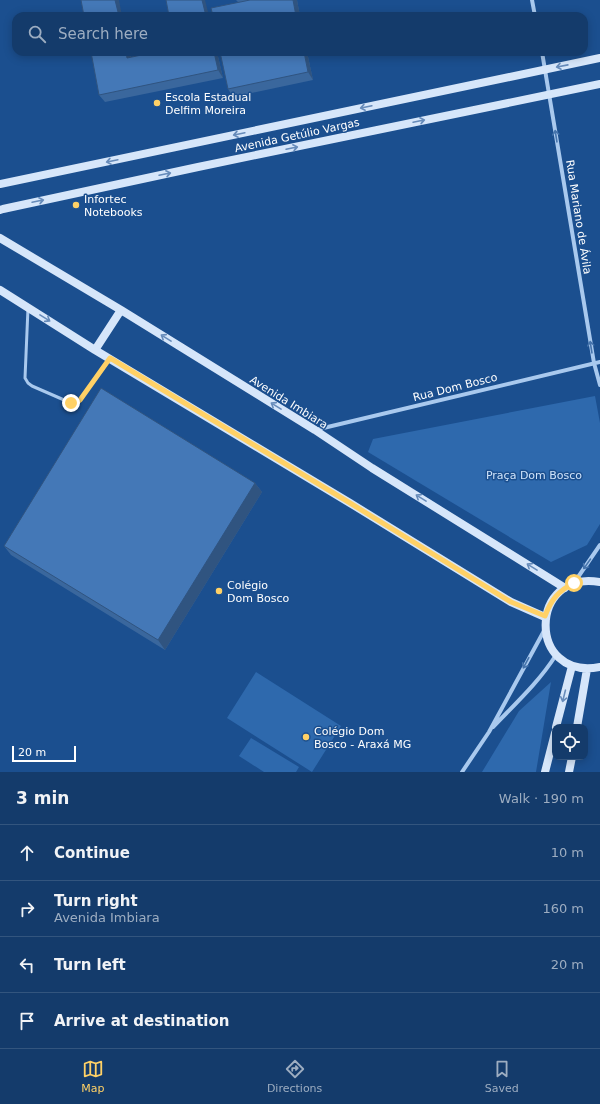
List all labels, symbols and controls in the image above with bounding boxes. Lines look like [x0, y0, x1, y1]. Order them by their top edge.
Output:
search box [12, 12, 588, 56]
icon: search [26, 23, 48, 45]
text: Search here [58, 25, 148, 43]
one-way arrow [556, 62, 569, 70]
place label: Escola Estadual Delfim Moreira [165, 91, 251, 117]
marker: Escola Estadual Delfim Moreira [152, 98, 162, 108]
one-way arrow [360, 103, 373, 111]
street label: Avenida Getúlio Vargas [233, 116, 361, 155]
one-way arrow [413, 117, 426, 125]
one-way arrow [233, 130, 246, 138]
one-way arrow [552, 130, 560, 143]
one-way arrow [285, 143, 298, 151]
one-way arrow [106, 157, 119, 165]
street label: Rua Mariano de Ávila [563, 159, 594, 275]
one-way arrow [158, 170, 171, 178]
place label: Infortec Notebooks [84, 193, 143, 219]
one-way arrow [31, 197, 44, 205]
marker: Infortec Notebooks [71, 200, 81, 210]
one-way arrow [39, 314, 50, 322]
one-way arrow [160, 333, 172, 341]
one-way arrow [587, 341, 595, 354]
street label: Rua Dom Bosco [412, 371, 499, 404]
street label: Avenida Imbiara [247, 373, 330, 432]
route end [62, 394, 80, 412]
one-way arrow [270, 402, 282, 410]
park label: Praça Dom Bosco [486, 469, 582, 482]
one-way arrow [415, 494, 427, 502]
one-way arrow [583, 558, 591, 569]
one-way arrow [527, 563, 538, 571]
route start [565, 574, 583, 592]
place label: Colégio Dom Bosco [227, 579, 289, 605]
marker: Colégio Dom Bosco [214, 586, 224, 596]
one-way arrow [522, 657, 530, 669]
one-way arrow [560, 690, 567, 703]
map controls [552, 724, 588, 760]
button: locate [552, 724, 588, 760]
place label: Colégio Dom Bosco - Araxá MG [314, 725, 411, 751]
marker: Colégio Dom Bosco - Araxá MG [301, 732, 311, 742]
scale bar [12, 744, 76, 763]
text: 20 m [18, 746, 46, 759]
text: 3 min [16, 788, 69, 808]
text: Walk · 190 m [499, 791, 584, 806]
icon: ahead [16, 842, 38, 864]
text: Continue [54, 844, 130, 862]
text: 10 m [551, 845, 584, 860]
text: Turn right [54, 892, 138, 910]
icon: right [16, 898, 38, 920]
text: 160 m [542, 901, 584, 916]
text: Avenida Imbiara [54, 910, 160, 925]
icon: left [16, 954, 38, 976]
text: Turn left [54, 956, 126, 974]
text: 20 m [551, 957, 584, 972]
icon: arrive [16, 1010, 38, 1032]
text: Arrive at destination [54, 1012, 229, 1030]
tab: Map [81, 1058, 104, 1095]
tab: Directions [267, 1058, 322, 1095]
tab: Saved [485, 1058, 519, 1095]

